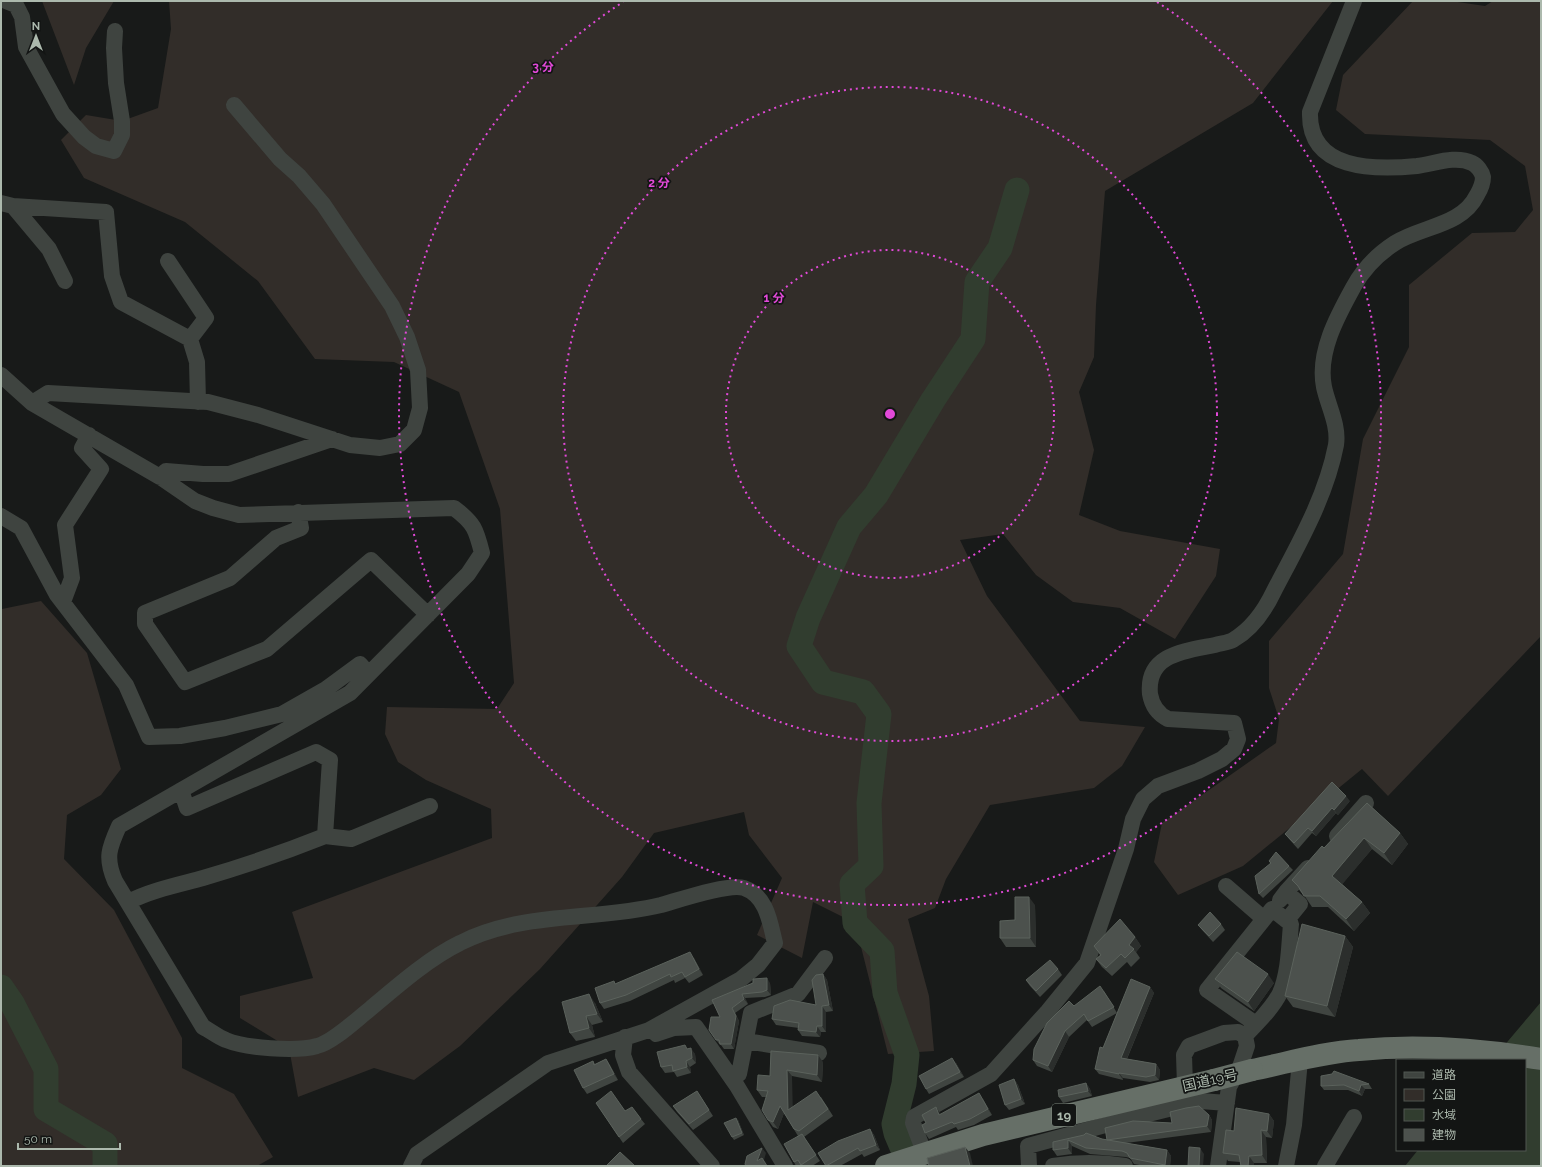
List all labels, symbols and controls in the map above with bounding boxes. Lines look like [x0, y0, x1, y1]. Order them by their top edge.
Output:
north arrow [16, 16, 56, 56]
text: N [32, 20, 40, 33]
text: 3 分 [532, 60, 554, 74]
text: 2 分 [648, 176, 670, 190]
text: 1 分 [764, 291, 784, 305]
centre of rings [883, 407, 897, 421]
legend [1396, 1059, 1526, 1151]
street label: 国道19号 [1181, 1066, 1239, 1094]
text: 道路 [1432, 1068, 1456, 1082]
text: 公園 [1432, 1088, 1456, 1102]
road number: 19 [1052, 1104, 1076, 1126]
text: 水域 [1432, 1108, 1456, 1122]
scale bar [18, 1125, 120, 1151]
text: 建物 [1432, 1128, 1456, 1142]
text: 50 m [24, 1132, 52, 1146]

